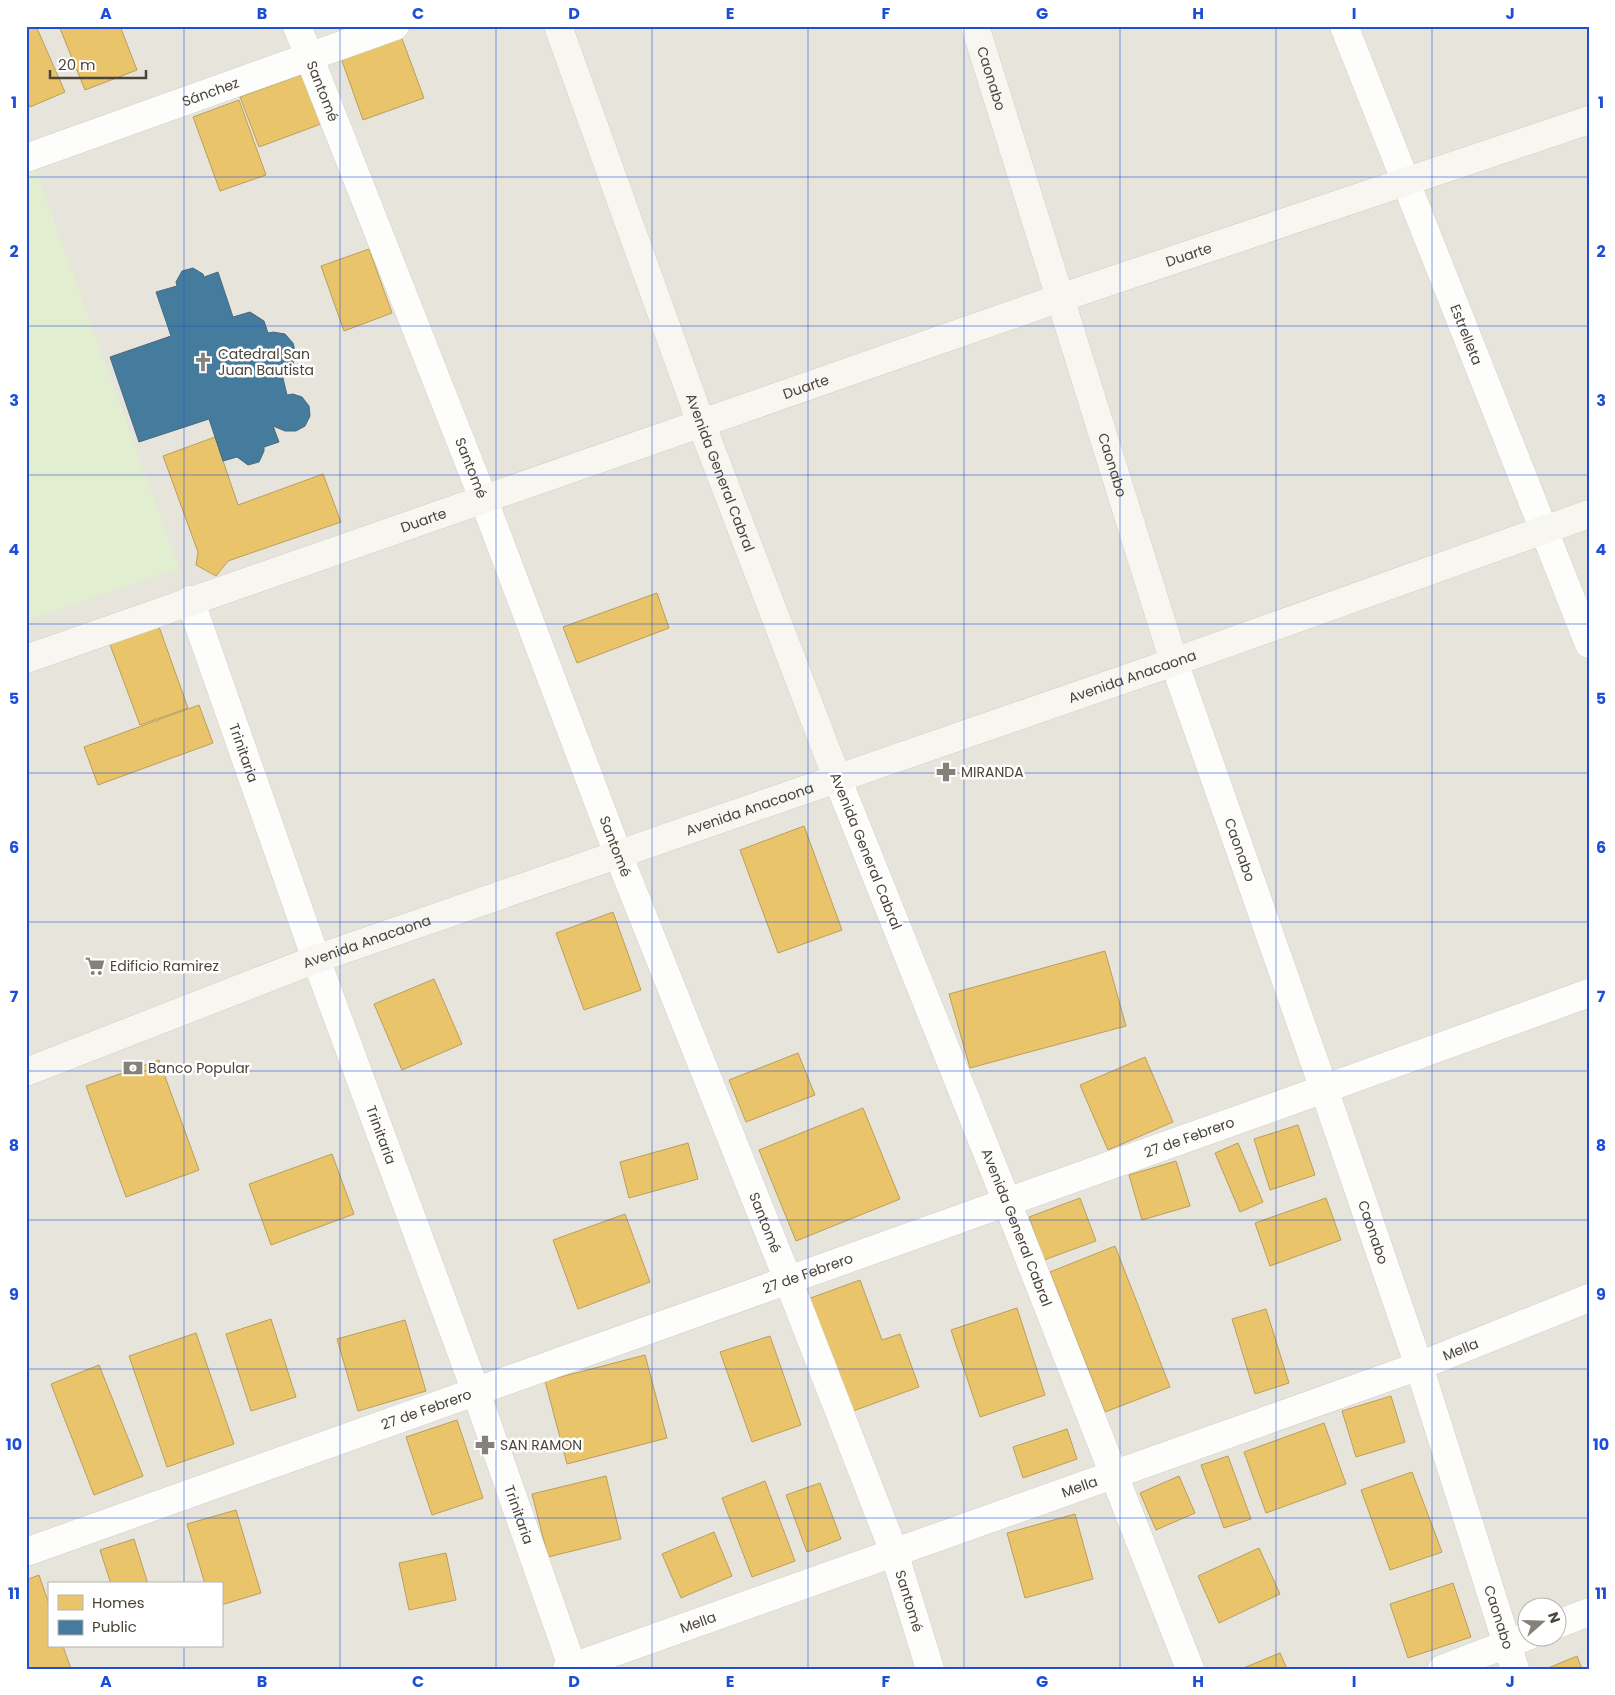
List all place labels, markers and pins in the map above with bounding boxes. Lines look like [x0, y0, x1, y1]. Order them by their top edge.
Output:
place label: Catedral San Juan Bautista [218, 344, 314, 380]
church icon: Catedral San Juan Bautista [192, 351, 214, 373]
pharmacy icon: MIRANDA [935, 761, 957, 783]
place label: MIRANDA [961, 762, 1024, 782]
supermarket icon: Edificio Ramirez [84, 955, 106, 977]
place label: Edificio Ramirez [110, 956, 219, 976]
bank icon: Banco Popular [122, 1057, 144, 1079]
place label: Banco Popular [148, 1058, 250, 1078]
pharmacy icon: SAN RAMON [474, 1434, 496, 1456]
place label: SAN RAMON [500, 1435, 582, 1455]

